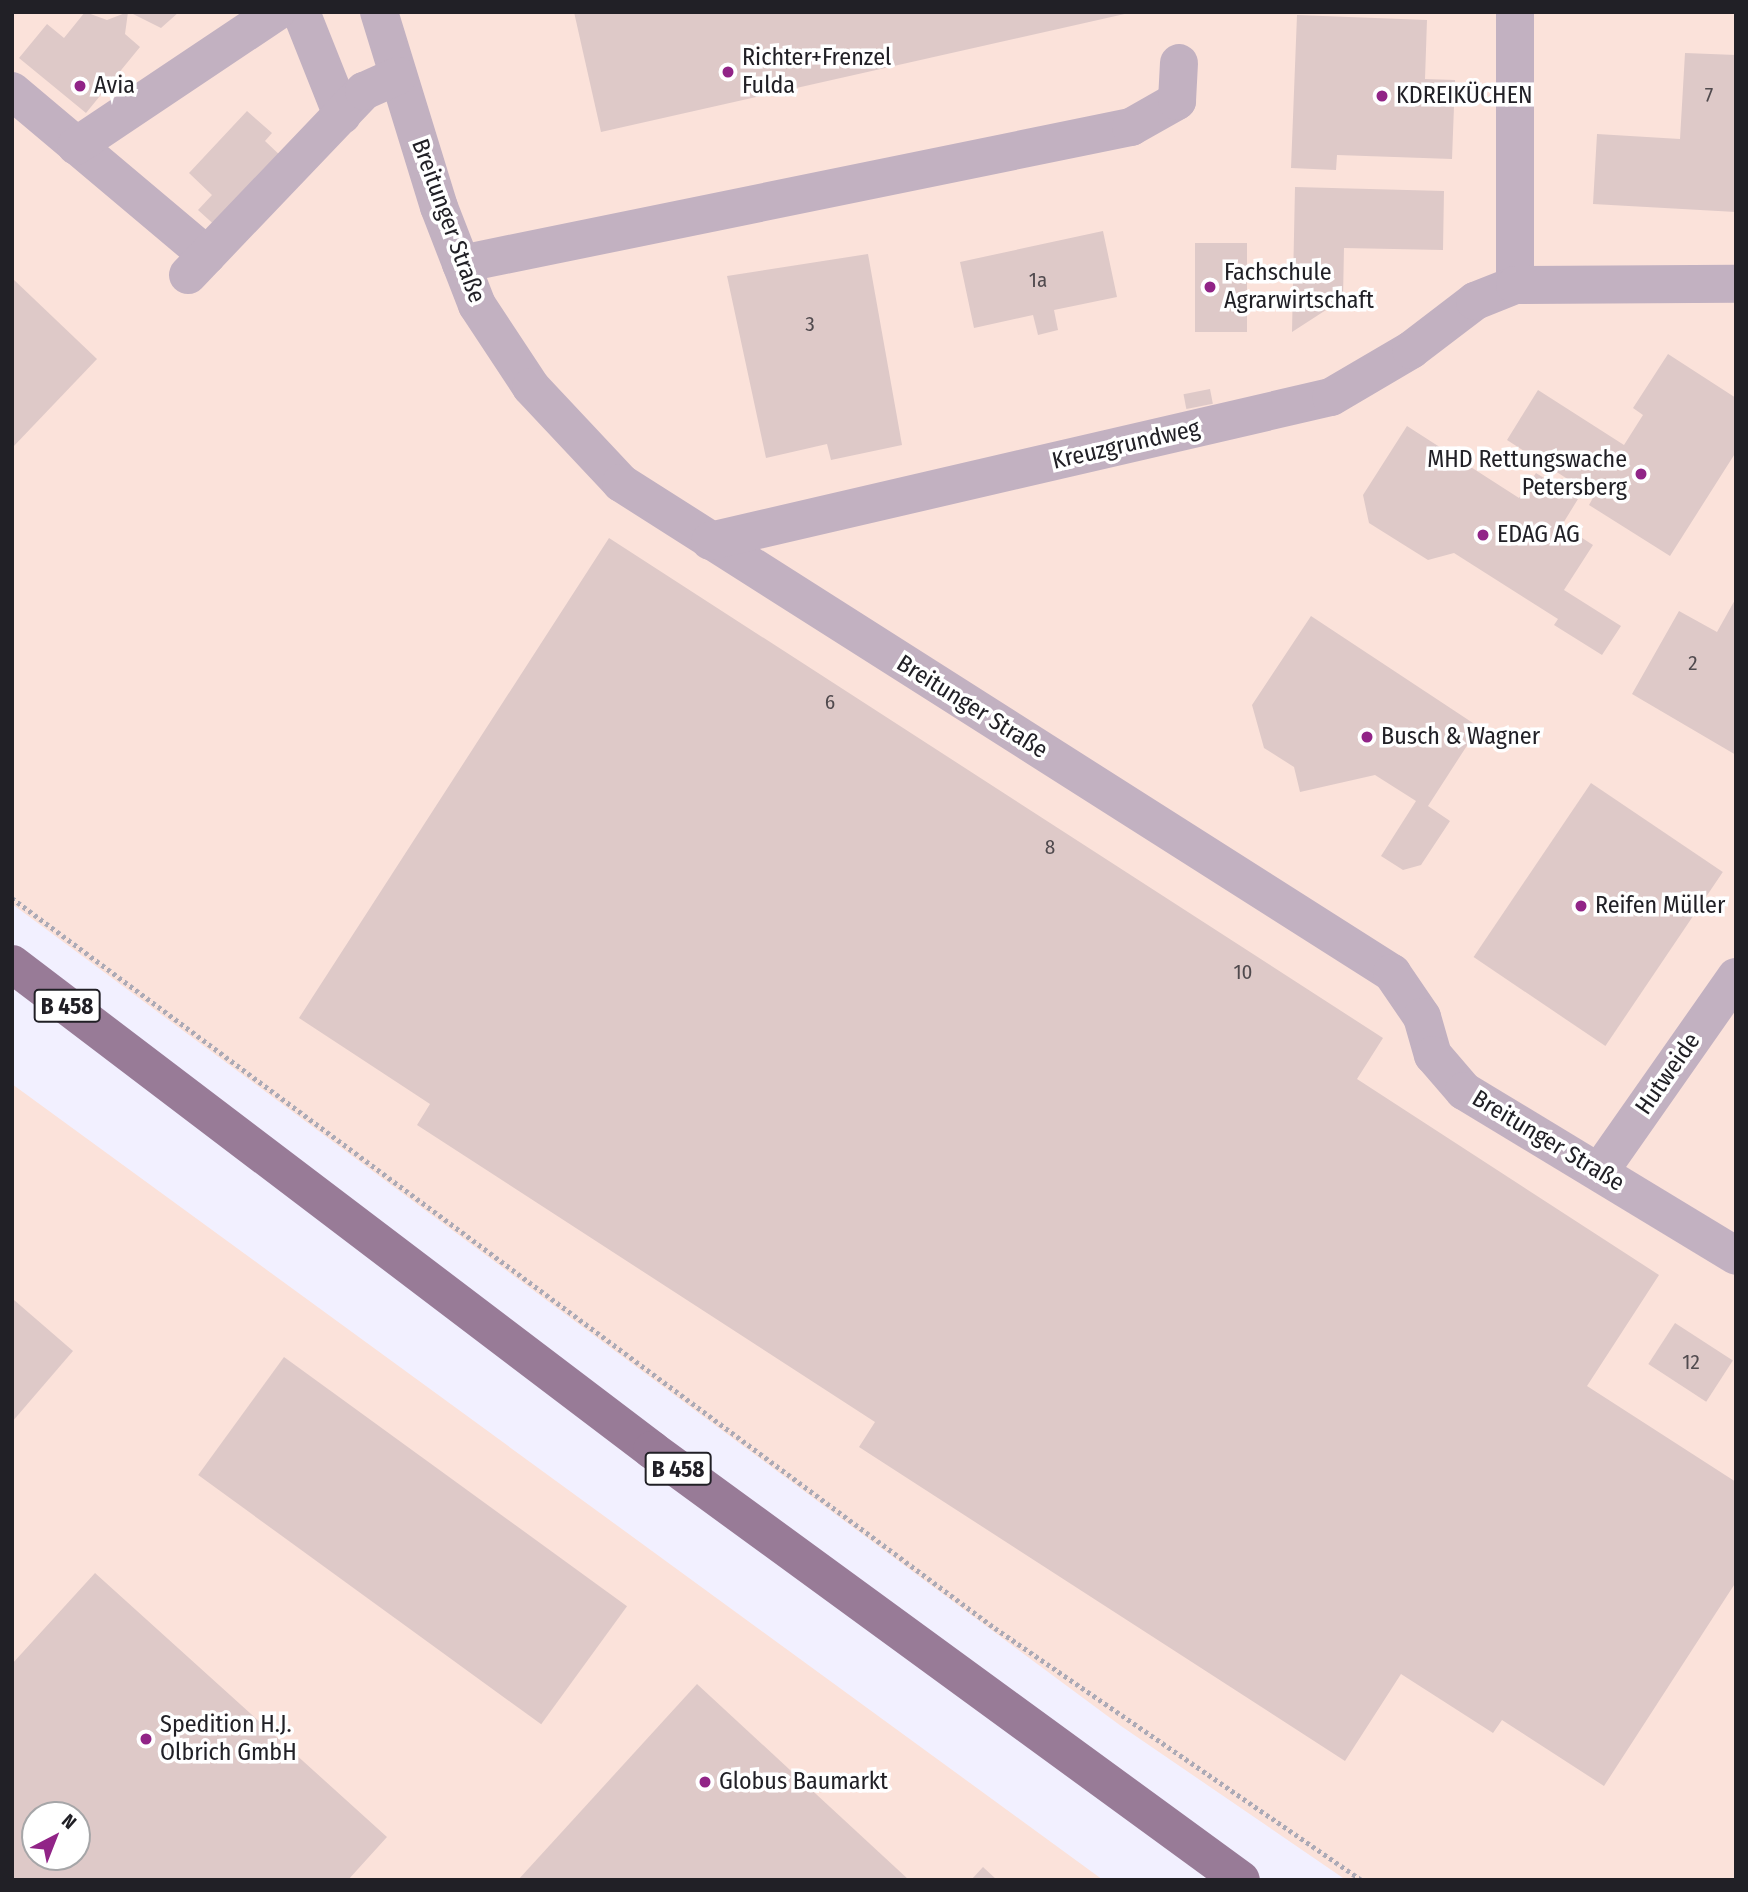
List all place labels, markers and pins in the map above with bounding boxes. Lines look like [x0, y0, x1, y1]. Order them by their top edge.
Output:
place label: Richter+Frenzel Fulda [742, 44, 891, 100]
marker: Richter+Frenzel Fulda [720, 64, 736, 80]
place label: Avia [94, 72, 135, 100]
marker: Avia [72, 78, 88, 94]
place label: KDREIKÜCHEN [1396, 82, 1532, 110]
marker: KDREIKÜCHEN [1374, 88, 1390, 104]
place label: Fachschule Agrarwirtschaft [1224, 259, 1374, 315]
marker: Fachschule Agrarwirtschaft [1202, 279, 1218, 295]
place label: MHD Rettungswache Petersberg [1427, 446, 1627, 502]
marker: MHD Rettungswache Petersberg [1633, 466, 1649, 482]
place label: EDAG AG [1497, 521, 1580, 549]
marker: EDAG AG [1475, 527, 1491, 543]
place label: Busch & Wagner [1381, 723, 1540, 751]
marker: Busch & Wagner [1359, 729, 1375, 745]
place label: Reifen Müller [1595, 892, 1725, 920]
marker: Reifen Müller [1573, 898, 1589, 914]
place label: Spedition H.J. Olbrich GmbH [160, 1711, 297, 1767]
marker: Spedition H.J. Olbrich GmbH [138, 1731, 154, 1747]
place label: Globus Baumarkt [719, 1768, 888, 1796]
marker: Globus Baumarkt [697, 1774, 713, 1790]

